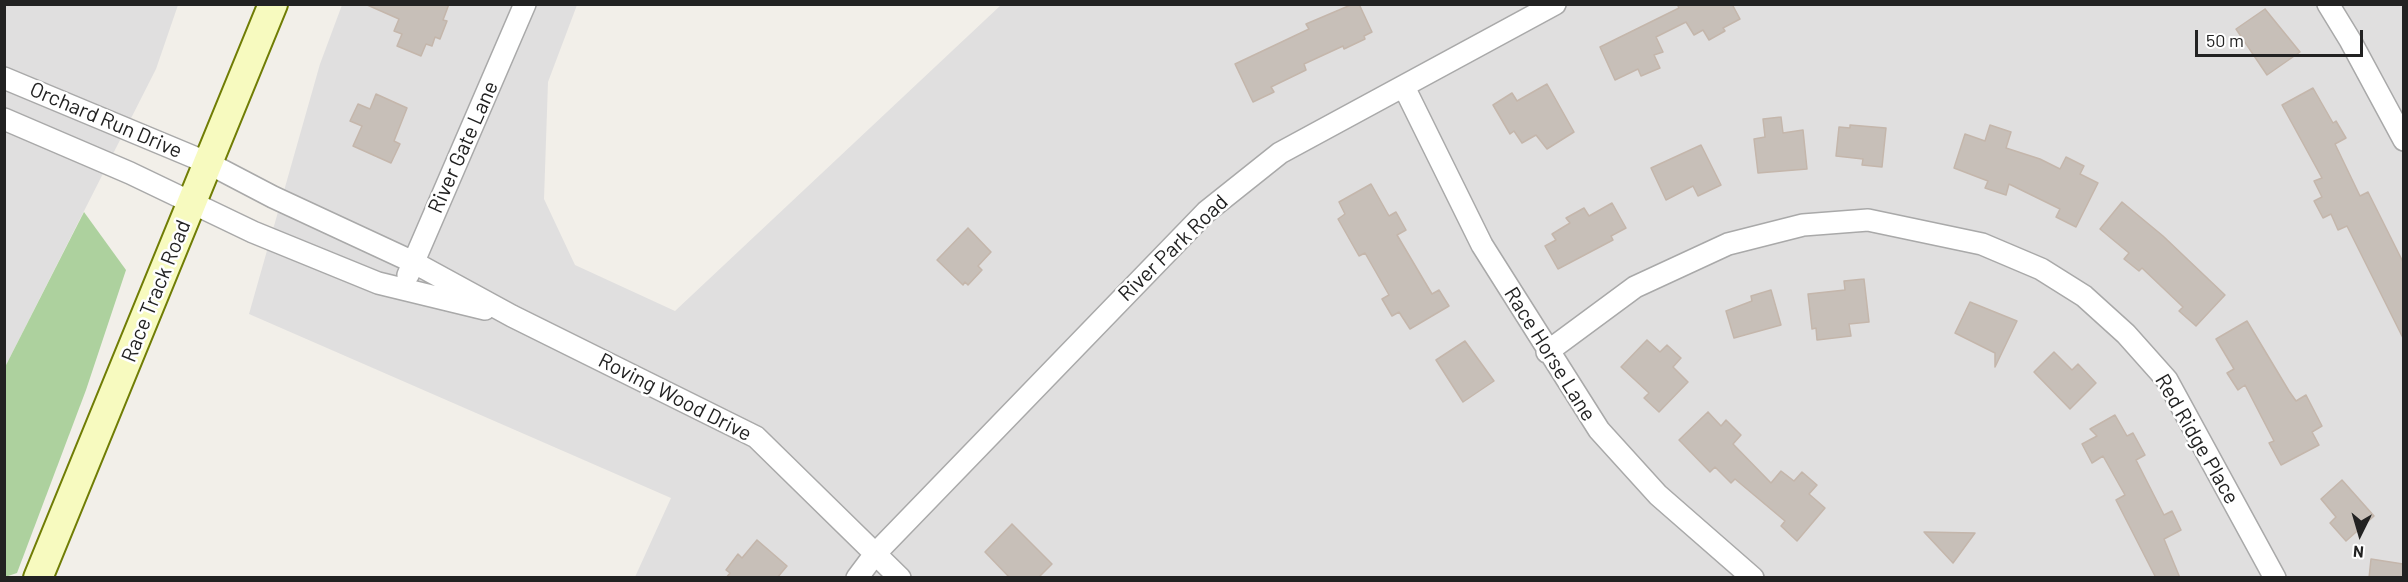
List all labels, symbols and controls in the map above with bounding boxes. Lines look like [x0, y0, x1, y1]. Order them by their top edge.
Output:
scale bar [2198, 18, 2366, 56]
text: 50 m [2206, 29, 2244, 51]
street label: Orchard Run Drive [26, 77, 186, 163]
street label: River Gate Lane [423, 77, 503, 217]
street label: River Park Road [1113, 189, 1233, 307]
street label: Race Track Road [116, 216, 196, 366]
street label: Race Horse Lane [1499, 282, 1601, 426]
street label: Roving Wood Drive [594, 347, 756, 447]
street label: Red Ridge Place [2150, 369, 2244, 509]
north arrow [2330, 504, 2390, 564]
text: N [2352, 543, 2365, 562]

